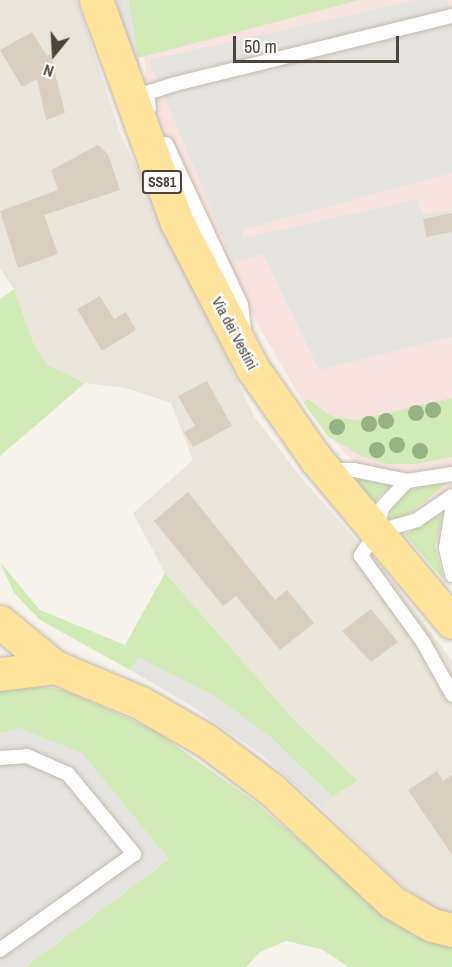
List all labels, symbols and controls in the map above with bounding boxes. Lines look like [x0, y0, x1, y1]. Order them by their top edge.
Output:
north arrow [24, 24, 84, 84]
scale bar [236, 24, 402, 62]
text: 50 m [244, 34, 277, 59]
text: N [41, 59, 56, 83]
road number: SS81 [141, 171, 183, 193]
street label: Via dei Vestini [208, 294, 262, 372]

